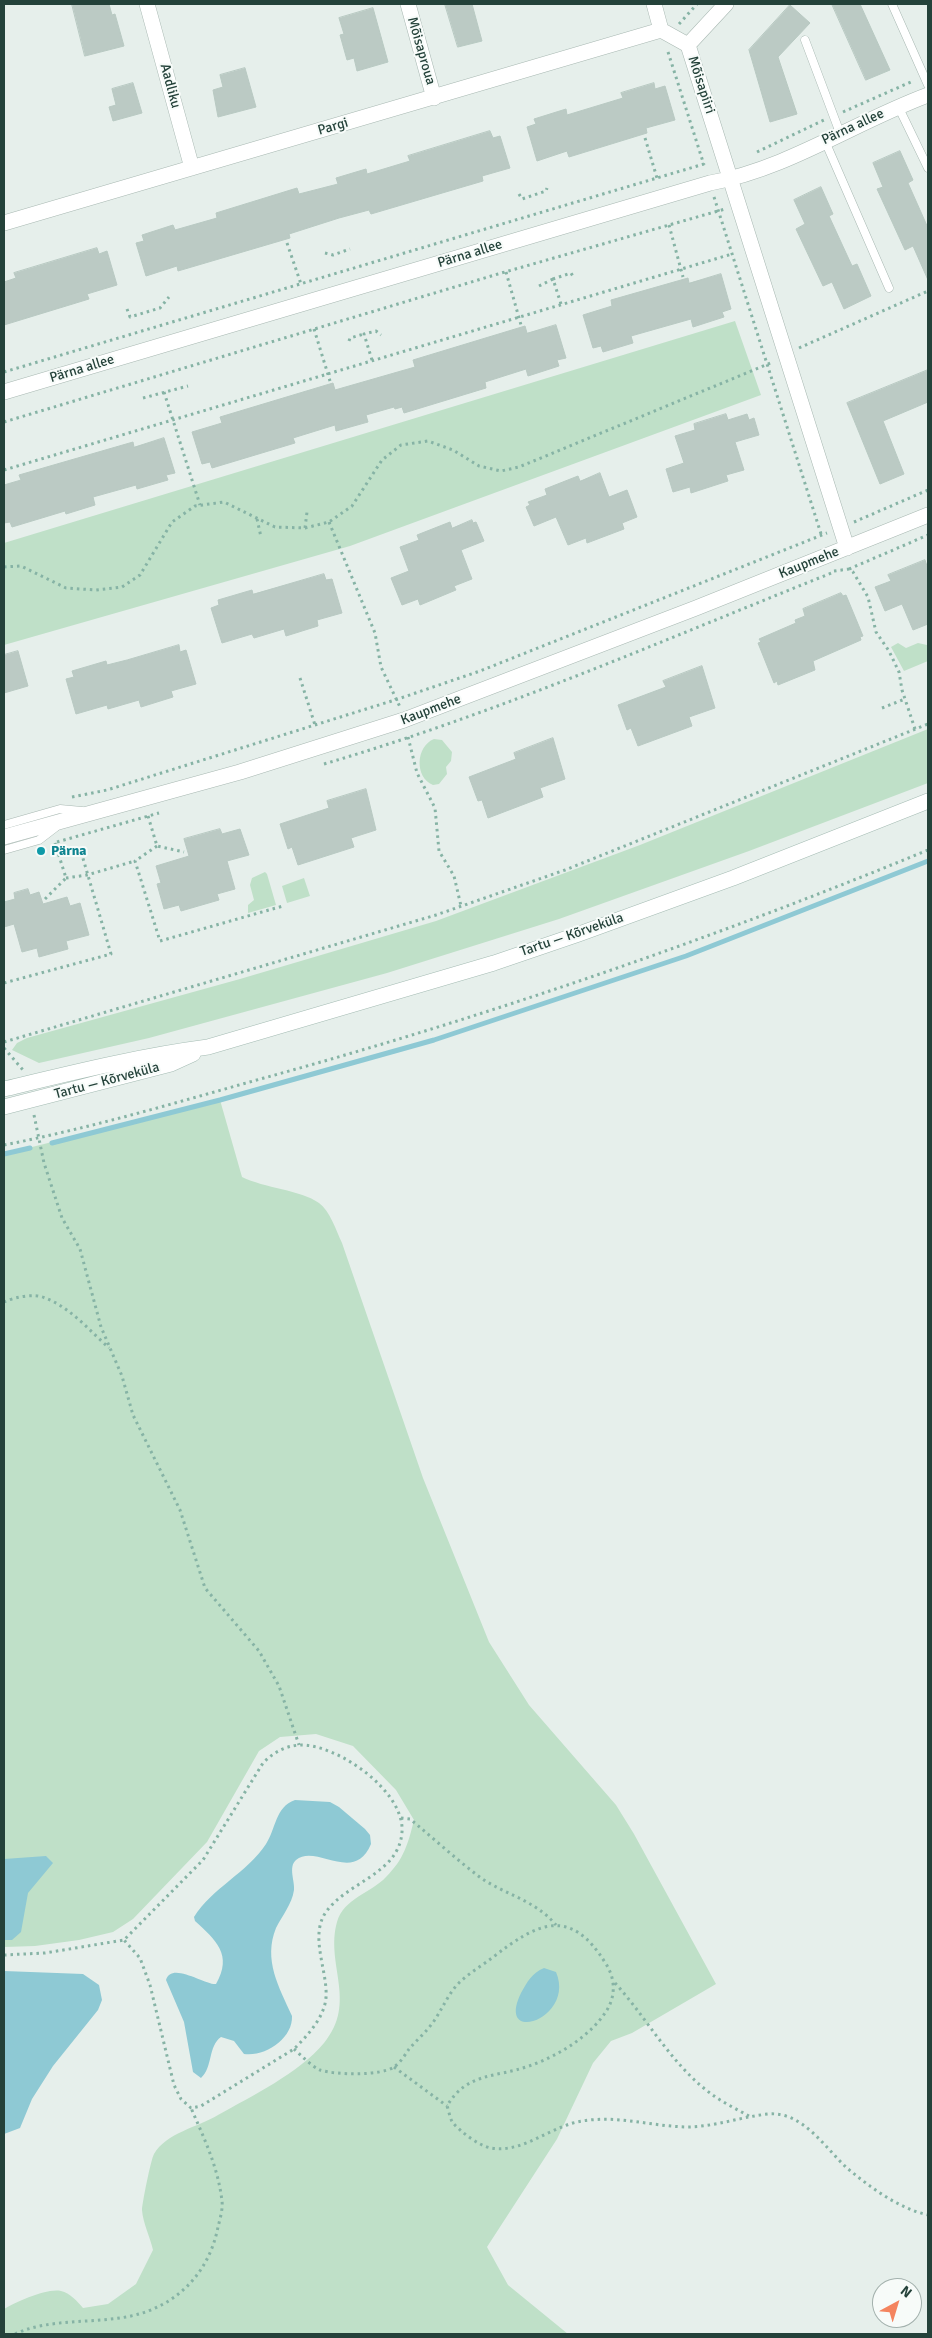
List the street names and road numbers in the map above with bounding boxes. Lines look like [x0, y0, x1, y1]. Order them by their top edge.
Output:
street label: Mõisaproua [403, 15, 439, 87]
street label: Mõisapiiri [684, 54, 718, 116]
street label: Aadliku [156, 62, 184, 110]
street label: Pärna allee [819, 105, 887, 149]
street label: Pargi [316, 115, 350, 139]
street label: Pärna allee [436, 236, 504, 272]
street label: Pärna allee [48, 351, 116, 387]
street label: Kaupmehe [777, 543, 841, 583]
street label: Kaupmehe [398, 691, 464, 729]
street label: Tartu — Kõrveküla [518, 909, 626, 961]
street label: Tartu — Kõrveküla [53, 1059, 161, 1103]

